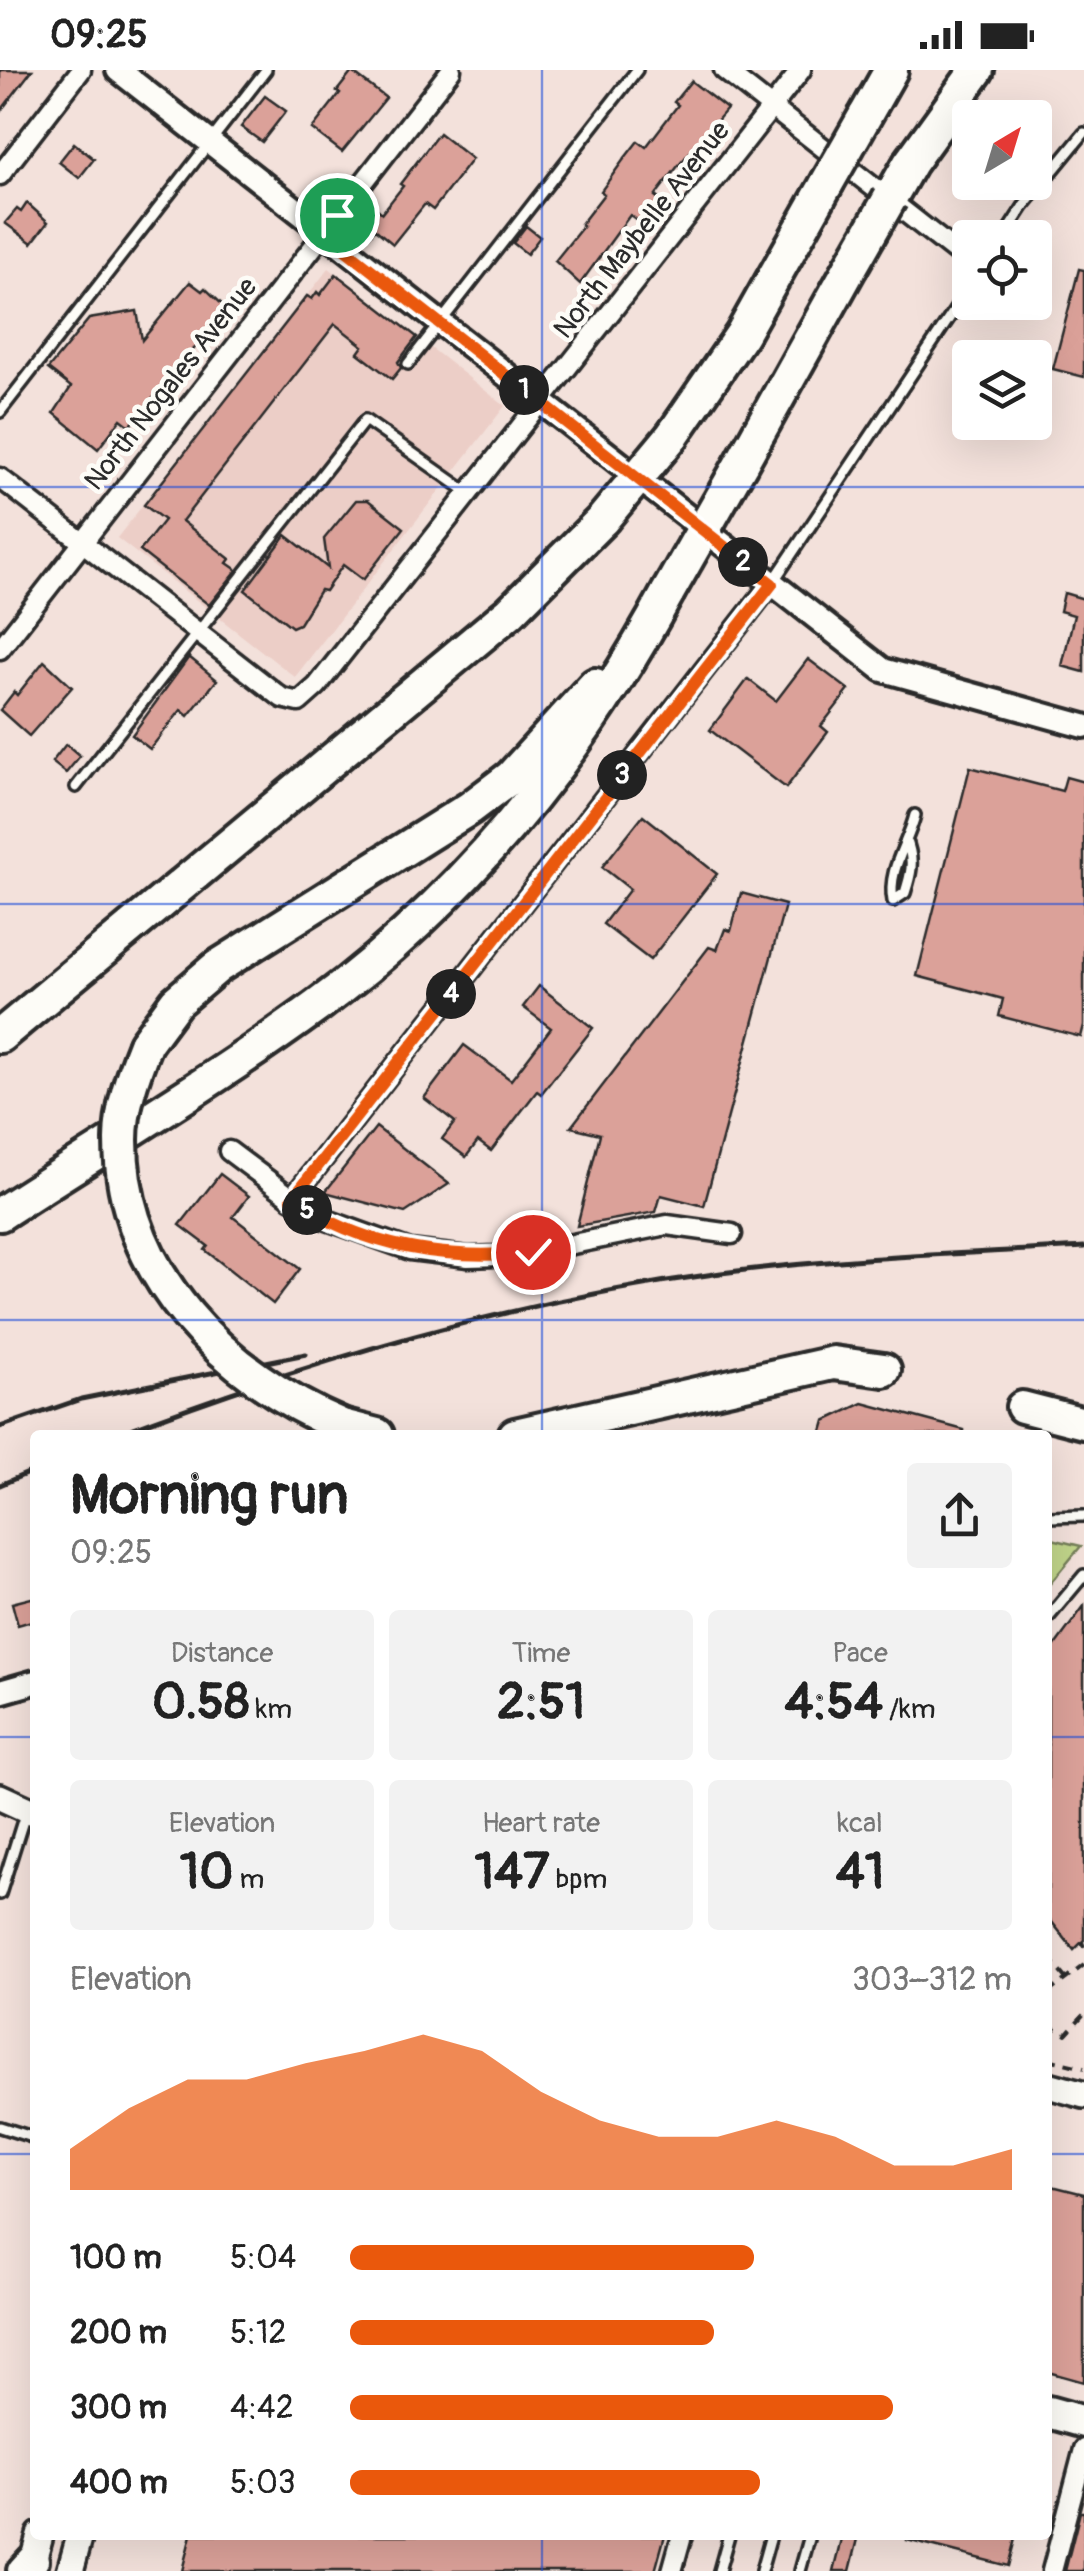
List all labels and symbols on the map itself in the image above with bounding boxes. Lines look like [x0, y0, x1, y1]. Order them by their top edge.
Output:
north arrow [952, 100, 1052, 200]
street label: North Maybelle Avenue [546, 114, 738, 346]
pin [295, 173, 380, 258]
street label: North Nogales Avenue [77, 270, 265, 497]
pin: 1 [499, 365, 549, 415]
pin: 2 [718, 537, 768, 587]
pin: 3 [597, 750, 647, 800]
pin: 4 [426, 969, 476, 1019]
pin: 5 [282, 1185, 332, 1235]
pin [491, 1210, 576, 1295]

